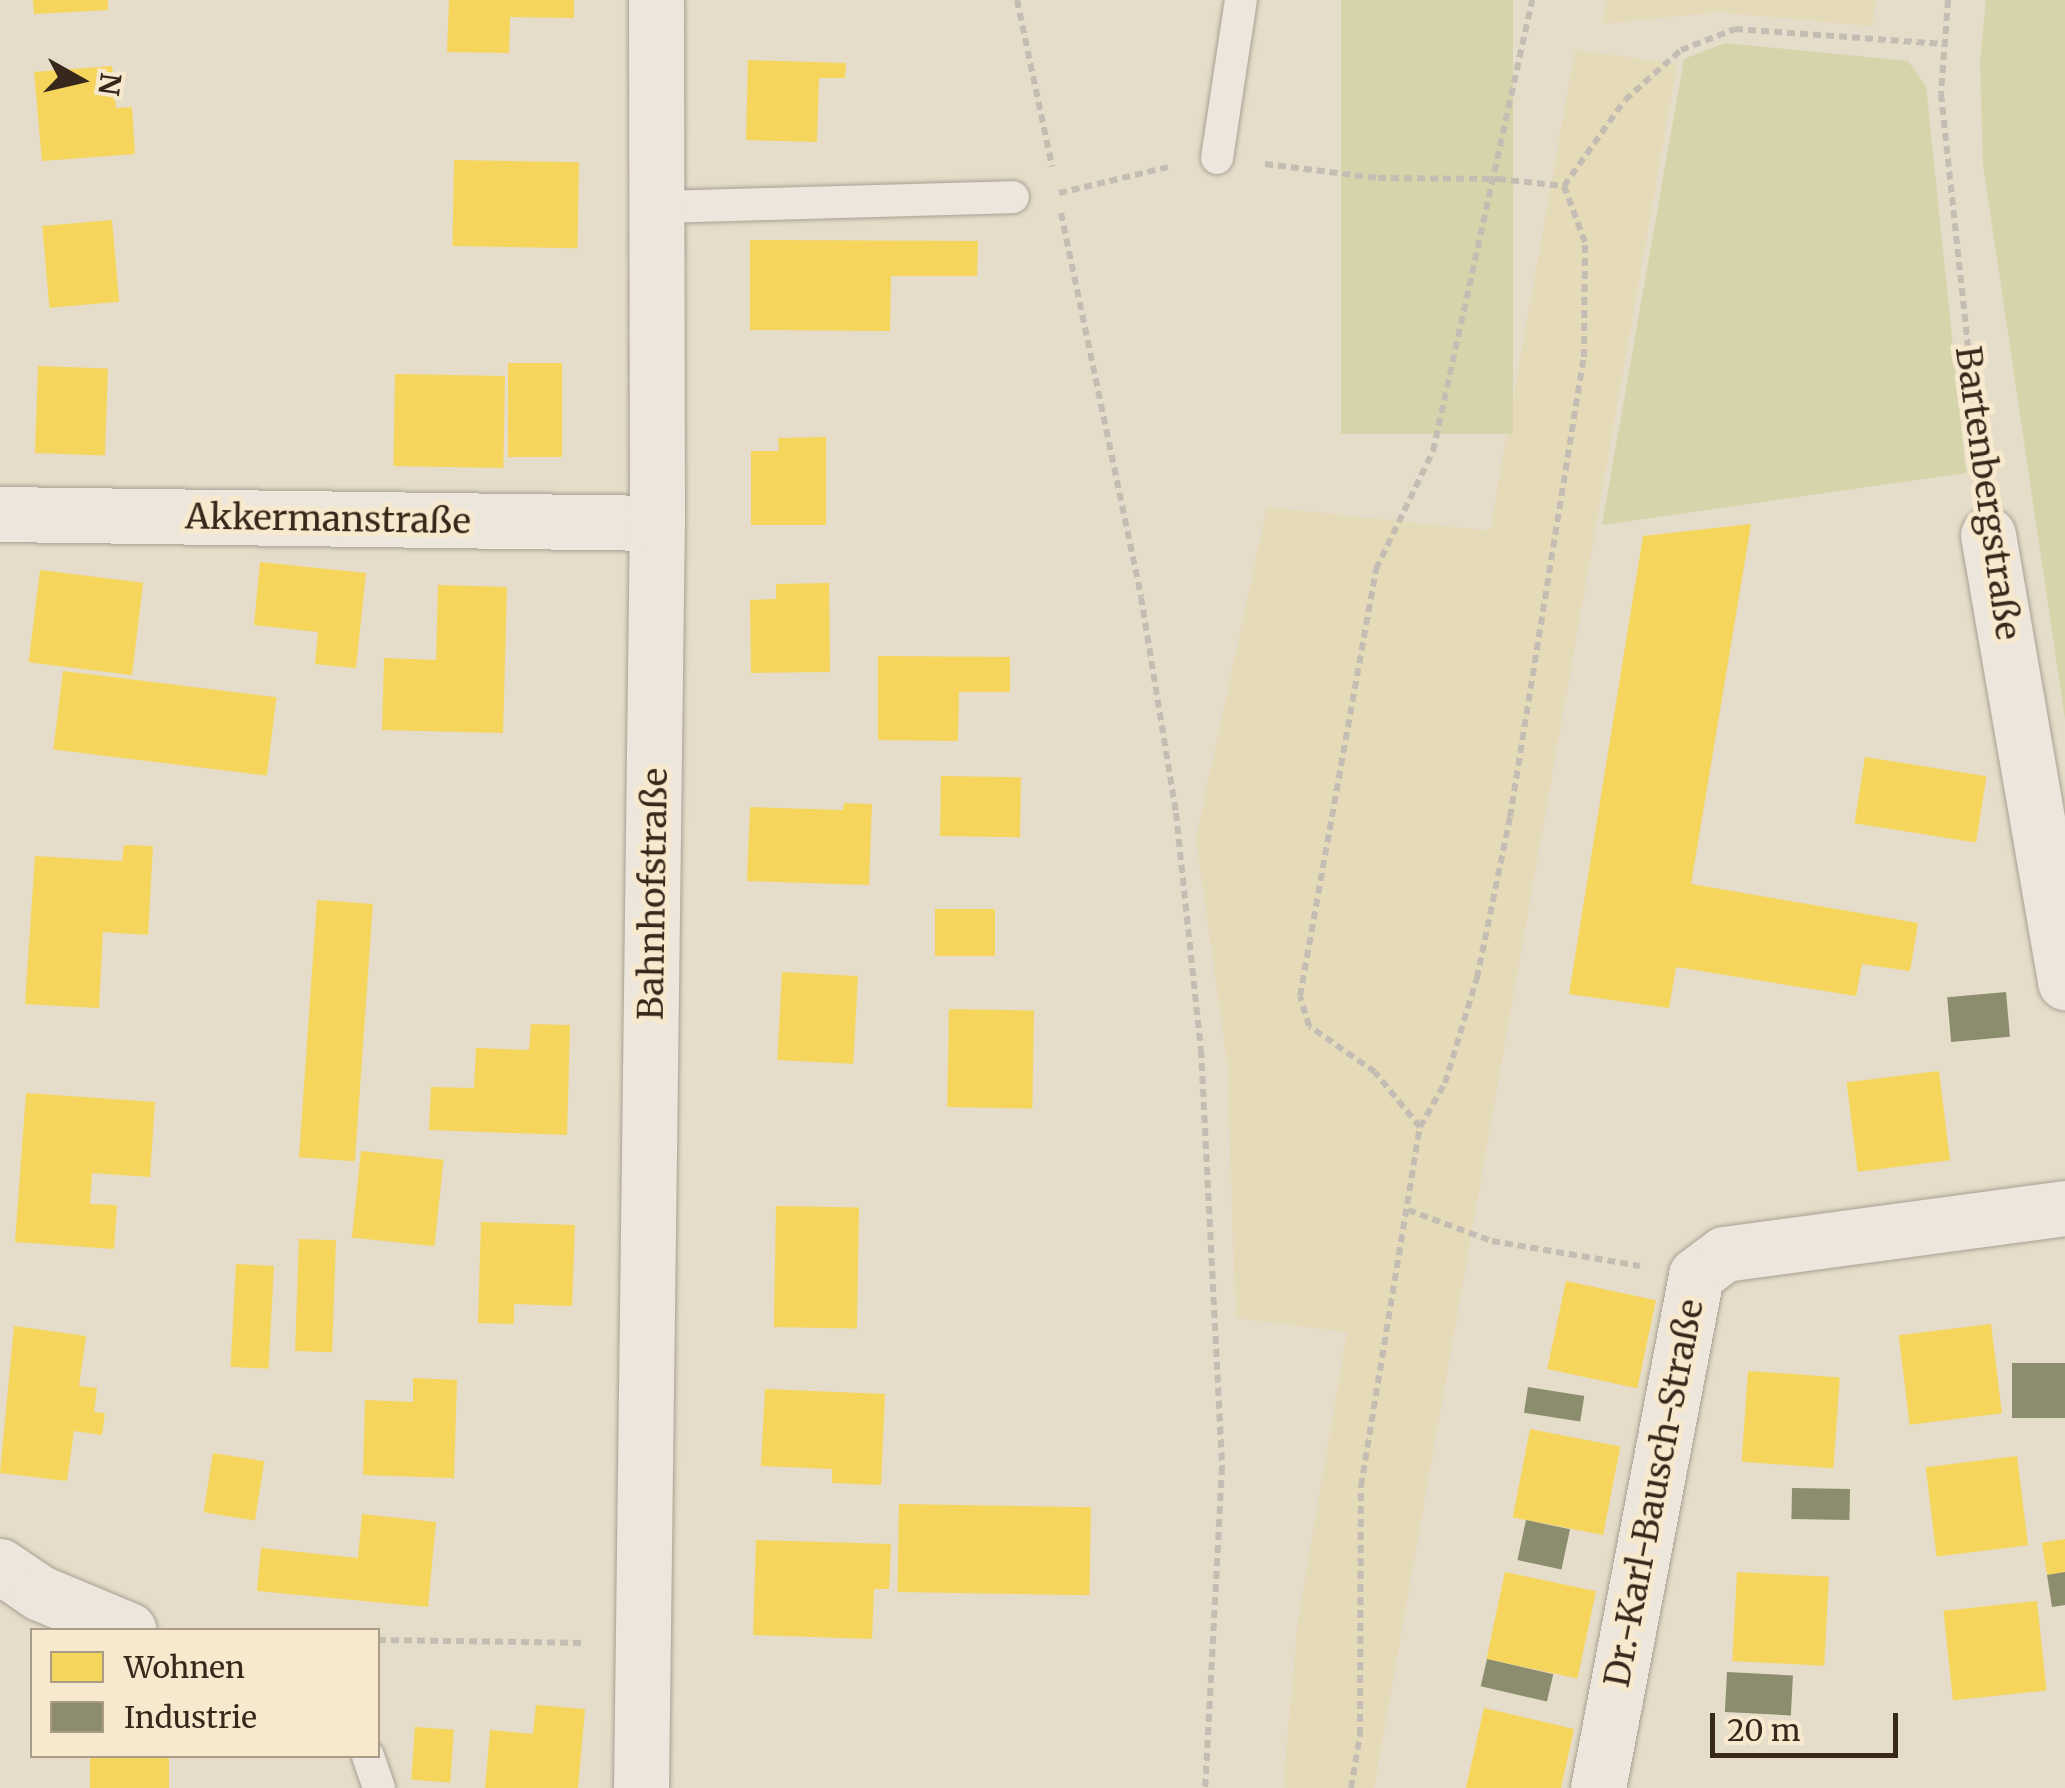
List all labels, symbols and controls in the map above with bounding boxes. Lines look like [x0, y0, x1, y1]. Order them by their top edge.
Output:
north arrow [30, 30, 130, 130]
text: N [90, 71, 129, 98]
street label: Bartenbergstraße [1947, 344, 2029, 642]
street label: Akkermanstraße [185, 496, 471, 542]
street label: Bahnhofstraße [630, 767, 676, 1021]
street label: Dr.-Karl-Bausch-Straße [1596, 1296, 1712, 1690]
legend [30, 1628, 380, 1758]
text: Wohnen [124, 1648, 245, 1686]
scale bar [1715, 1693, 1902, 1755]
text: Industrie [124, 1698, 257, 1736]
text: 20 m [1727, 1711, 1800, 1749]

